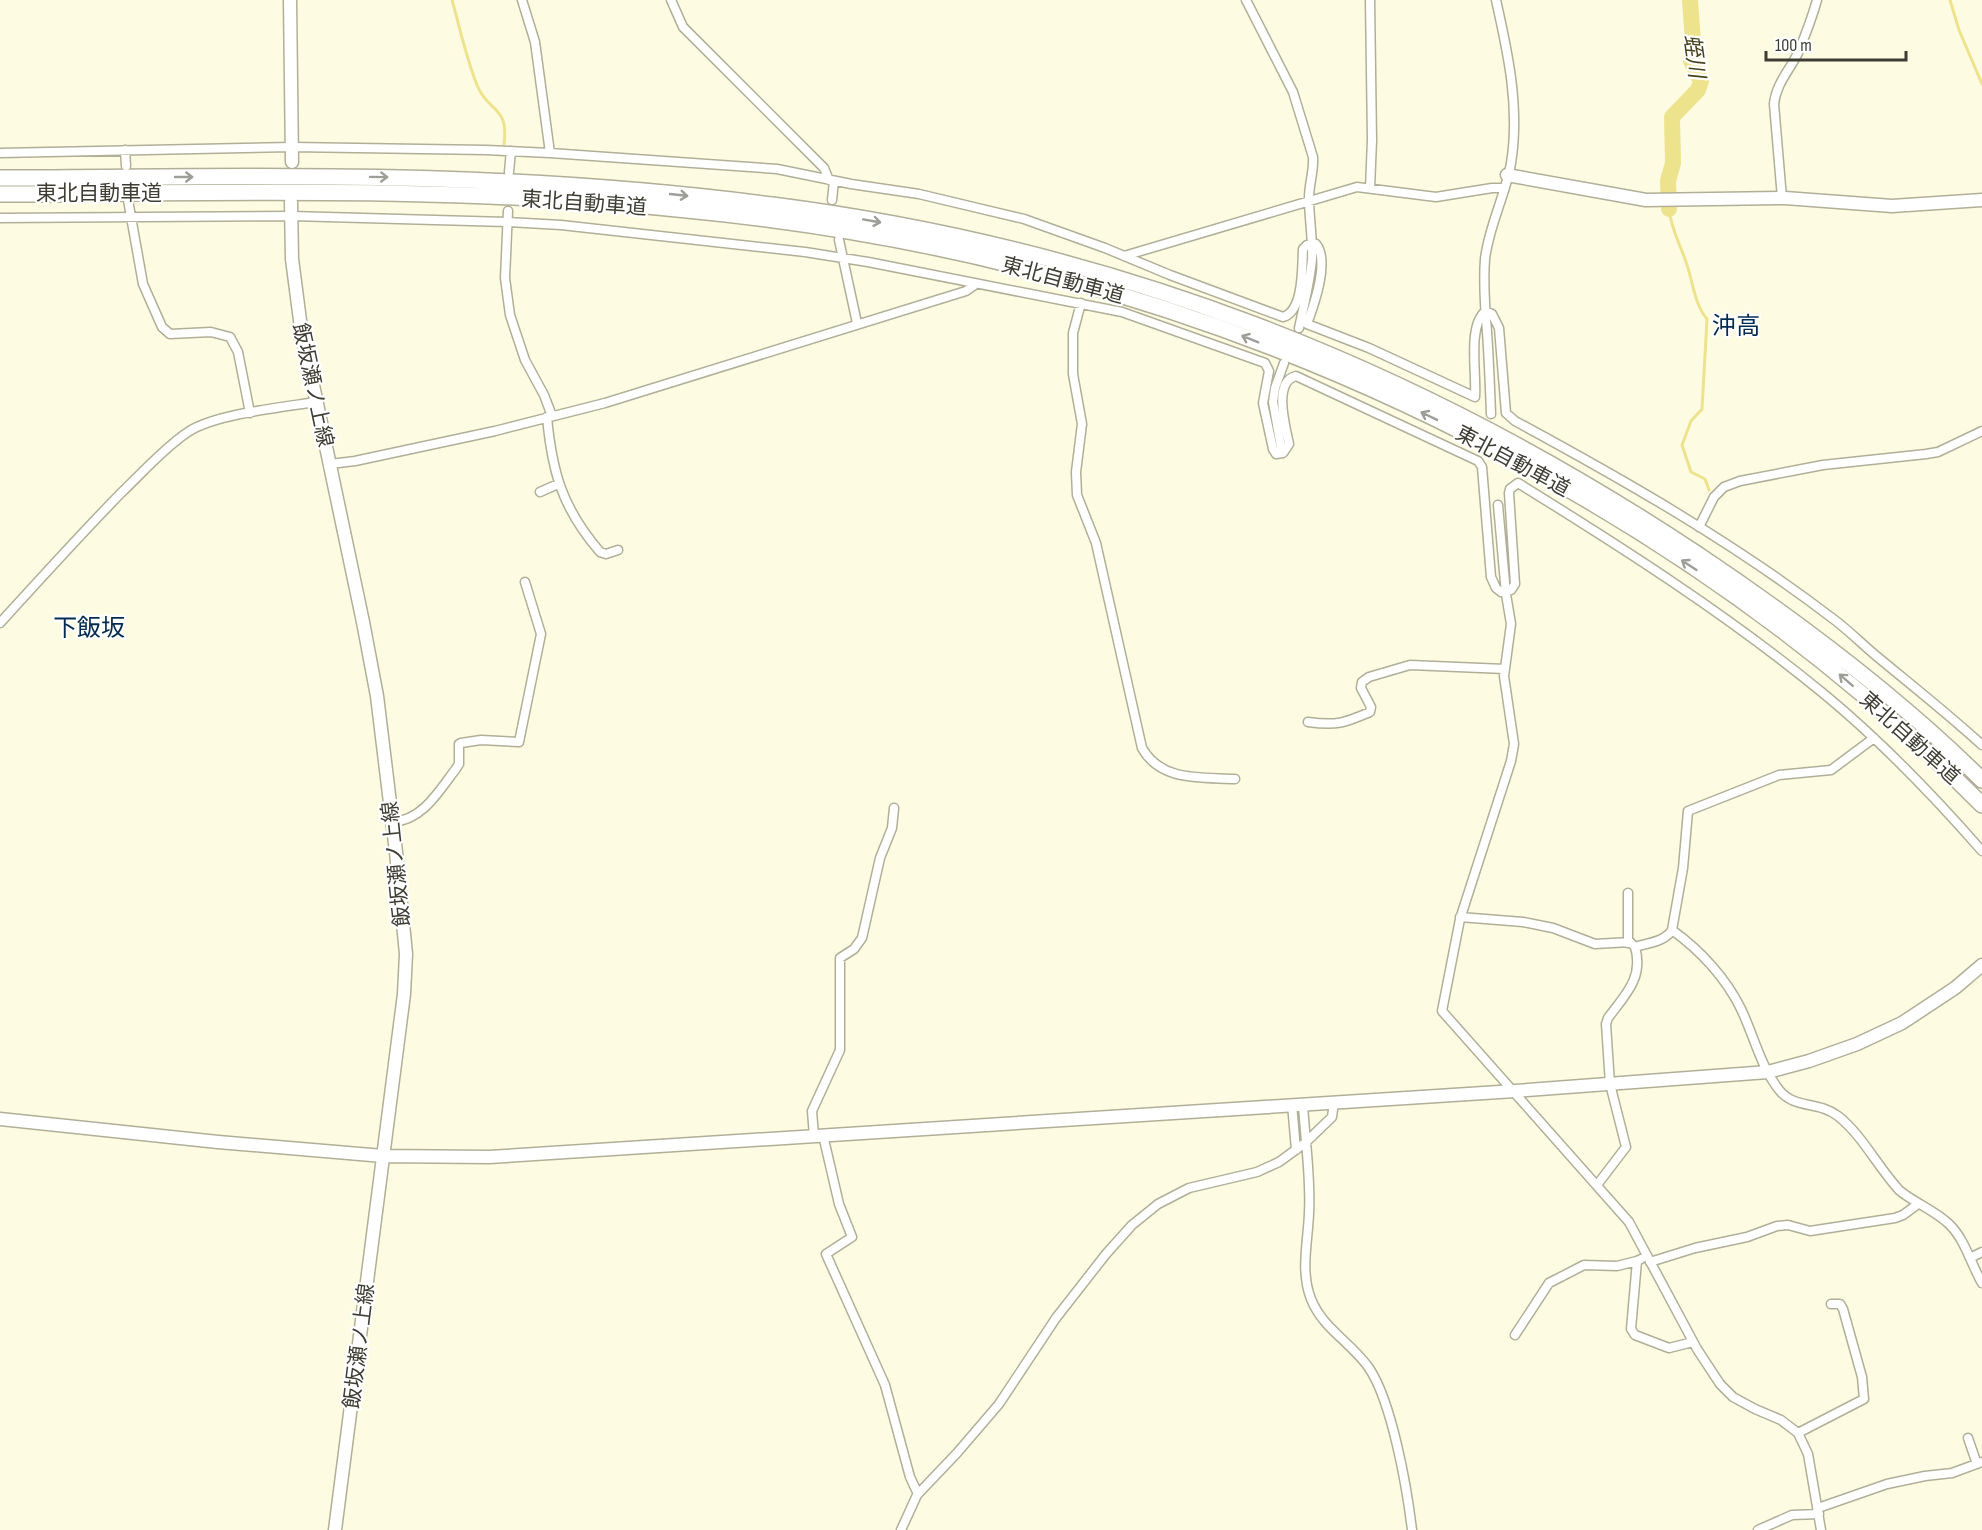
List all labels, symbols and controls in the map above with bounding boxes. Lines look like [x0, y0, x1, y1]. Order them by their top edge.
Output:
scale bar [1766, 24, 1906, 62]
water label: 蛭川 [1677, 33, 1710, 82]
text: 100 m [1775, 35, 1812, 56]
one-way arrow [174, 171, 194, 183]
one-way arrow [369, 172, 389, 183]
street label: 東北自動車道 [36, 181, 162, 206]
street label: 東北自動車道 [520, 187, 648, 220]
one-way arrow [668, 189, 688, 200]
one-way arrow [862, 216, 881, 227]
street label: 東北自動車道 [999, 252, 1127, 309]
district label: 沖高 [1712, 312, 1760, 341]
street label: 飯坂瀬ノ上線 [287, 321, 338, 449]
one-way arrow [1241, 333, 1260, 344]
one-way arrow [1420, 410, 1438, 422]
street label: 東北自動車道 [1451, 421, 1574, 502]
one-way arrow [1681, 559, 1698, 571]
district label: 下飯坂 [53, 614, 125, 643]
one-way arrow [1839, 673, 1854, 687]
street label: 東北自動車道 [1854, 687, 1965, 790]
street label: 飯坂瀬ノ上線 [377, 800, 416, 928]
street label: 飯坂瀬ノ上線 [339, 1282, 380, 1410]

